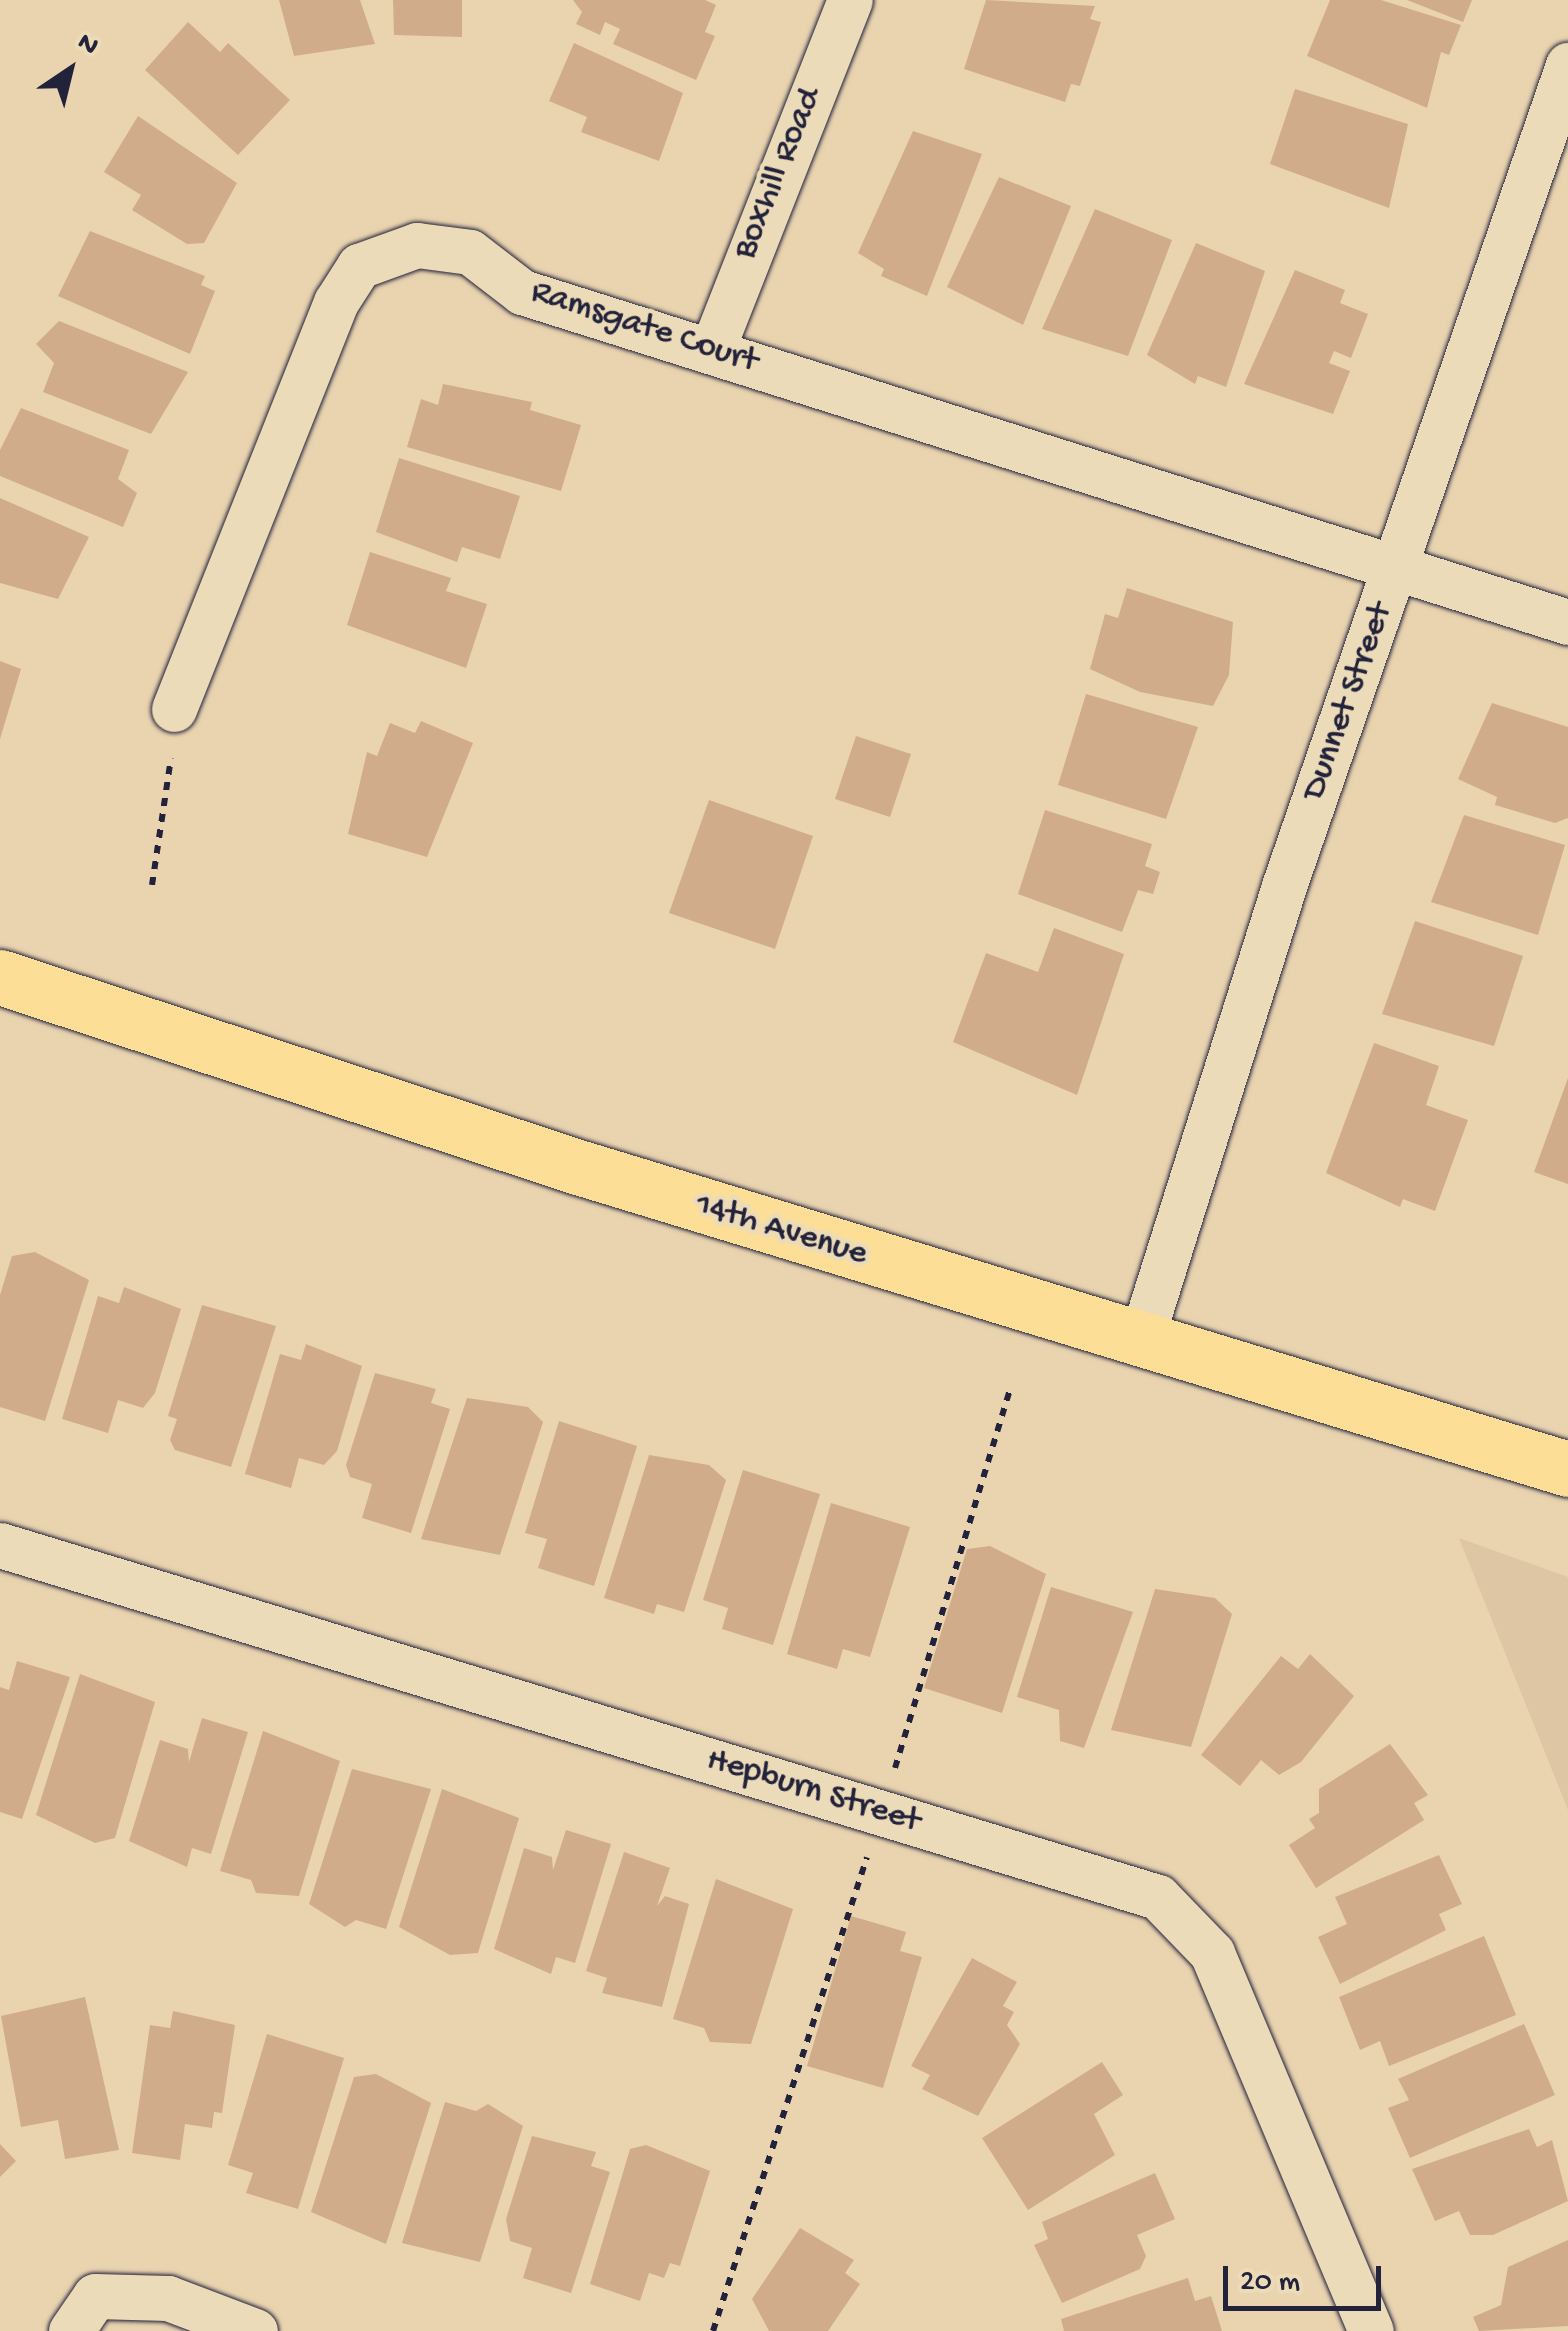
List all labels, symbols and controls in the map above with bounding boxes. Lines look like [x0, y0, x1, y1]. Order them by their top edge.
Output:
north arrow [20, 20, 120, 120]
text: N [71, 26, 104, 64]
street label: Boxhill Road [726, 82, 832, 266]
street label: Ramsgate Court [525, 272, 763, 384]
street label: Dunnet Street [1294, 598, 1404, 806]
street label: 14th Avenue [690, 1185, 872, 1277]
street label: Hepburn Street [701, 1740, 925, 1844]
scale bar [1228, 2246, 1386, 2308]
text: 20 m [1240, 2266, 1300, 2301]

